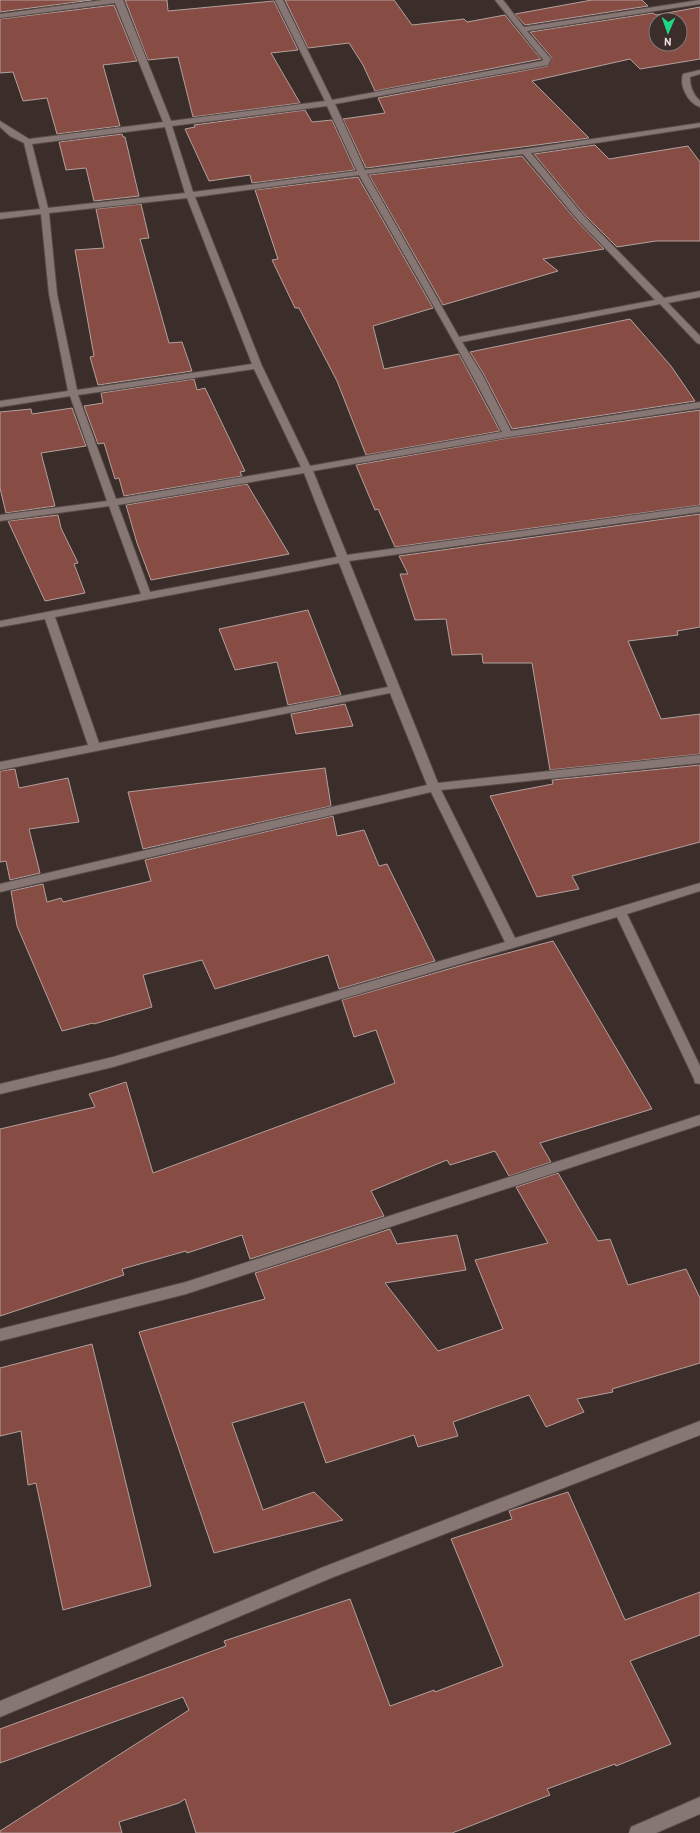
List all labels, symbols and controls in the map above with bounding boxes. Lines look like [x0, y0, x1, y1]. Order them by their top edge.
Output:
north arrow [648, 12, 688, 52]
text: N [664, 35, 672, 49]

